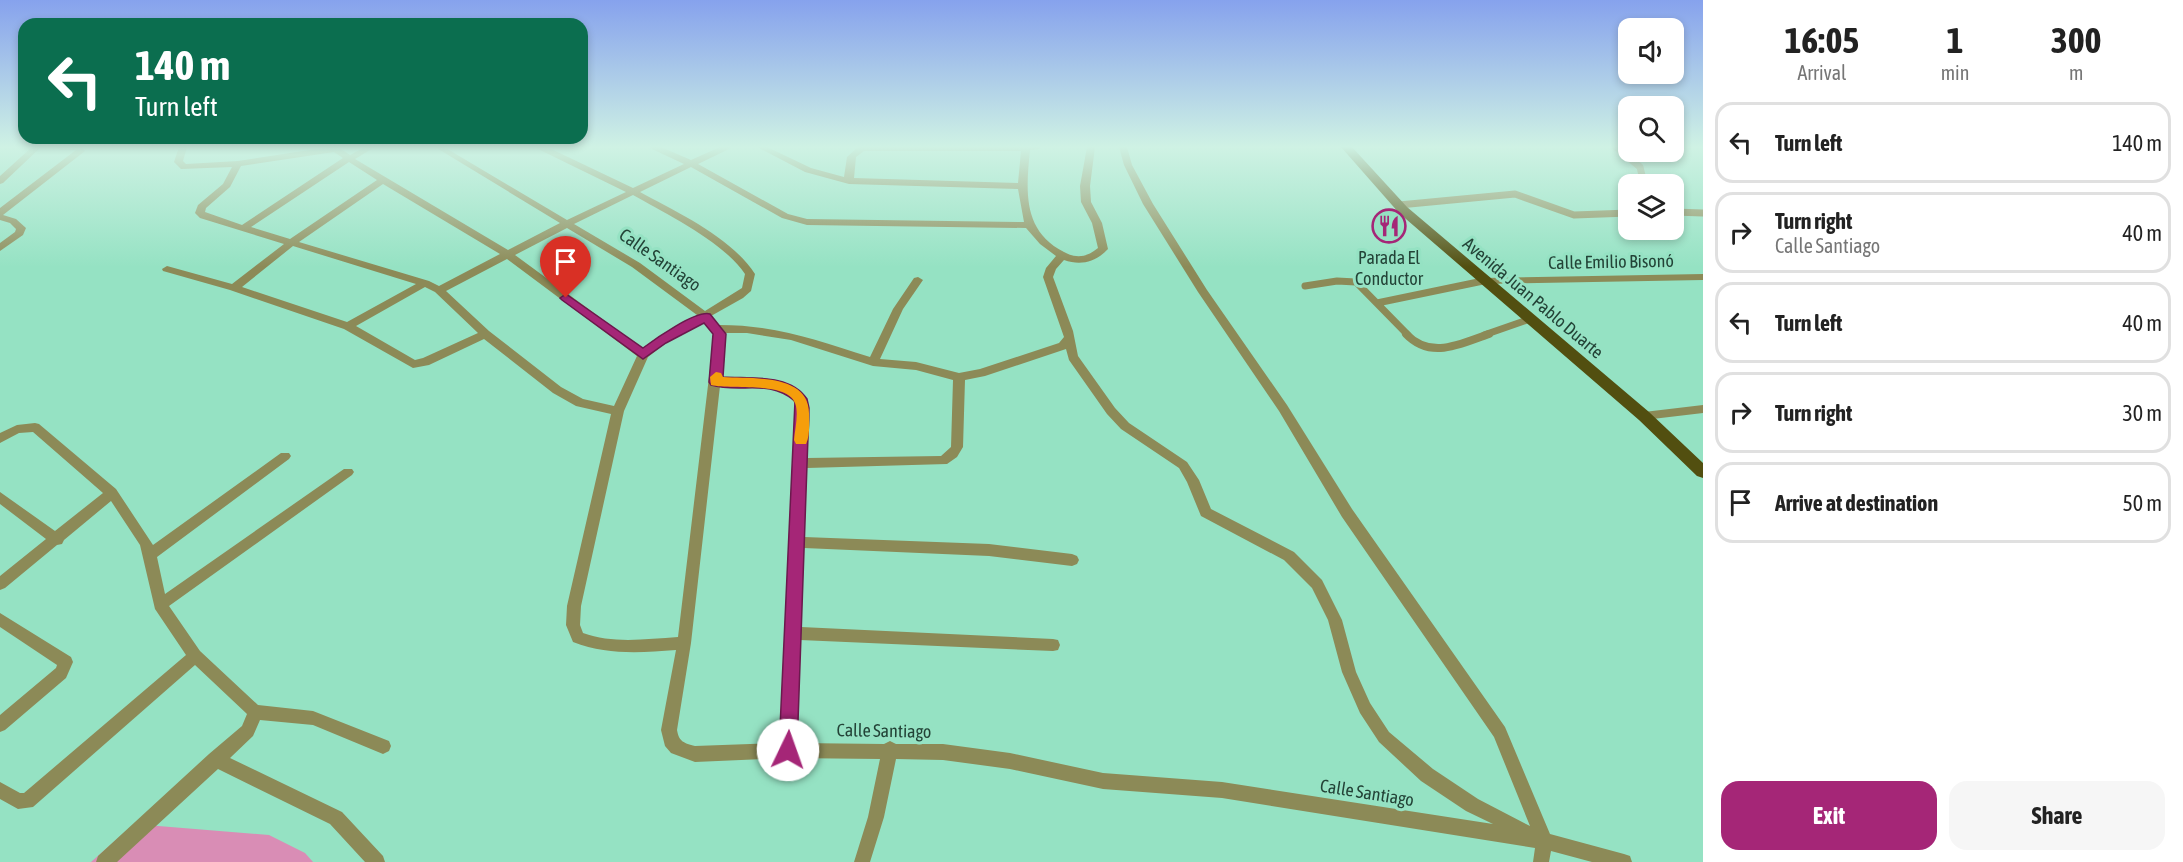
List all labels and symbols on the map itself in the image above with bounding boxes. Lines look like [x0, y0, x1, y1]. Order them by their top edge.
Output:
restaurant icon: Parada El Conductor [1371, 208, 1407, 244]
street label: Calle Santiago [615, 224, 705, 295]
street label: Avenida Juan Pablo Duarte [1459, 233, 1608, 362]
pin [540, 236, 591, 298]
place label: Parada El Conductor [1355, 247, 1424, 289]
street label: Calle Emilio Bisonó [1548, 250, 1674, 273]
position arrow [756, 718, 820, 782]
street label: Calle Santiago [836, 719, 932, 742]
street label: Calle Santiago [1319, 775, 1415, 810]

